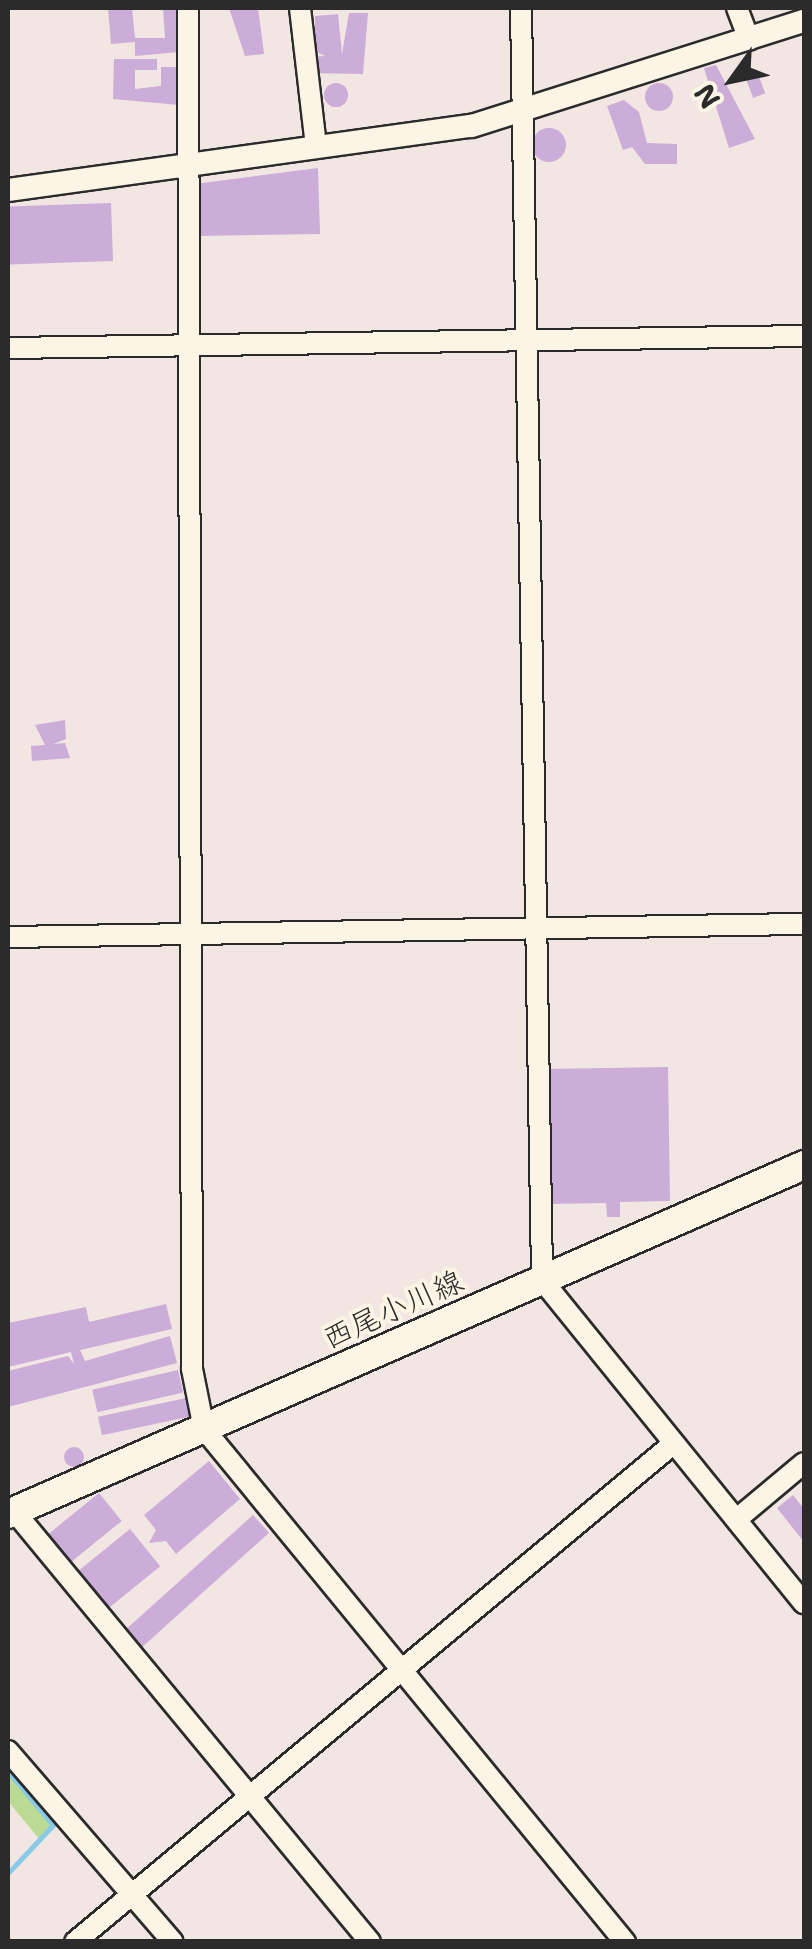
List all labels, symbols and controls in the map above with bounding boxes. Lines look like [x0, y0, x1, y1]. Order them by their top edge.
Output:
north arrow [682, 30, 782, 130]
text: N [685, 77, 729, 116]
street label: 西尾小川線 [317, 1263, 469, 1357]

